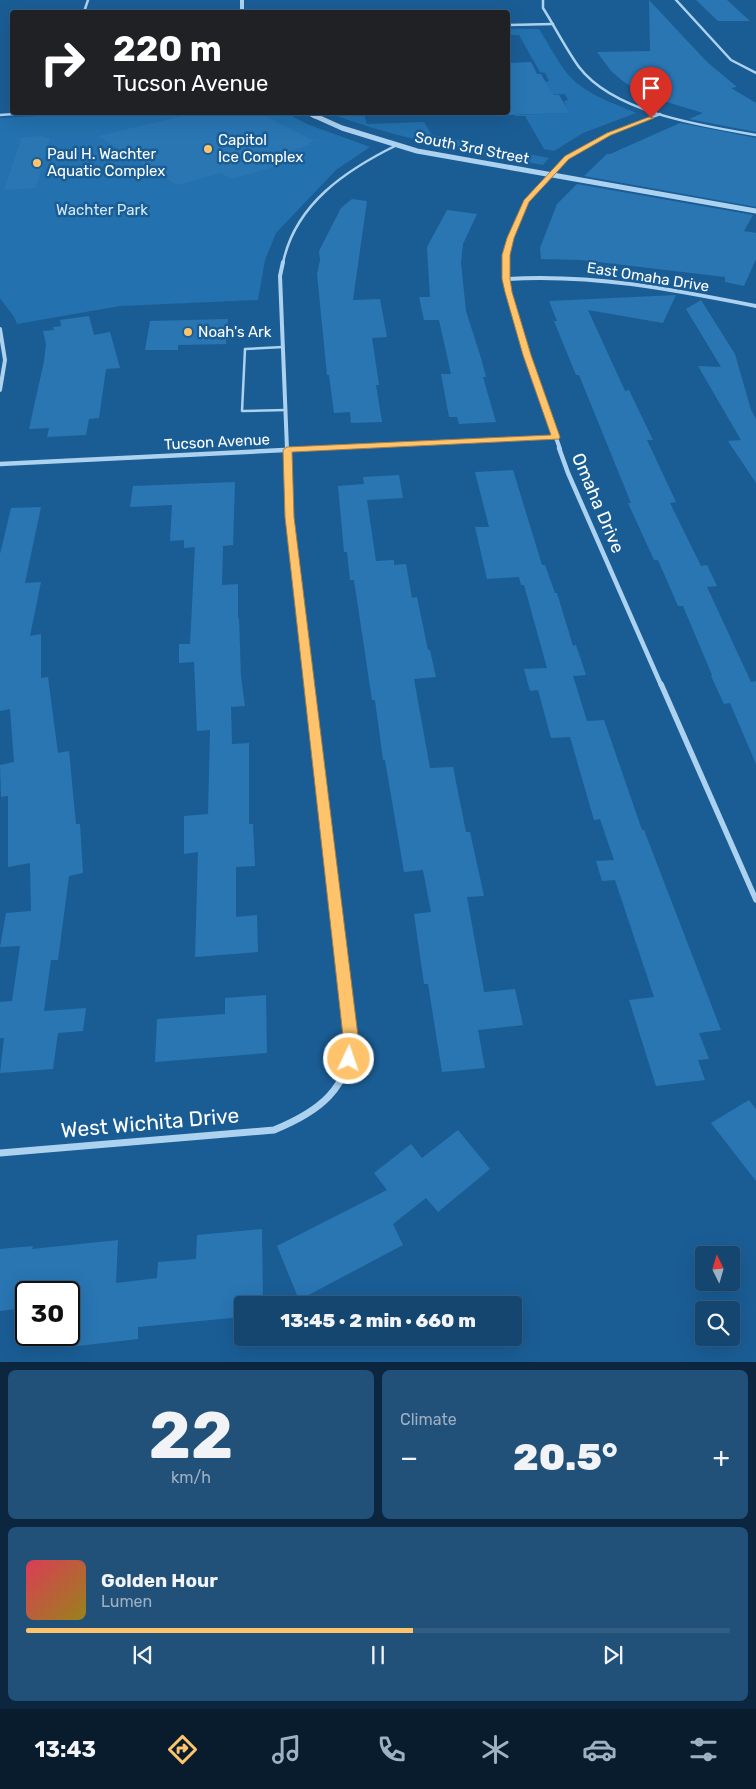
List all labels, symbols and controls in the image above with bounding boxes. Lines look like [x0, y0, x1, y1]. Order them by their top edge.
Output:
text: 220 m [113, 28, 222, 70]
icon: right [30, 30, 95, 95]
pin [630, 67, 672, 118]
text: Tucson Avenue [113, 70, 268, 97]
icon: arrive [637, 74, 665, 102]
street label: South 3rd Street [413, 128, 531, 168]
place label: Capitol Ice Complex [218, 131, 303, 166]
marker: Capitol Ice Complex [202, 143, 214, 155]
place label: Paul H. Wachter Aquatic Complex [47, 145, 165, 180]
marker: Paul H. Wachter Aquatic Complex [31, 157, 43, 169]
park label: Wachter Park [56, 201, 148, 219]
street label: East Omaha Drive [586, 258, 710, 296]
place label: Noah's Ark [198, 323, 272, 341]
marker: Noah's Ark [182, 326, 194, 338]
street label: Tucson Avenue [164, 430, 270, 454]
street label: Omaha Drive [567, 450, 629, 556]
position arrow [322, 1032, 374, 1084]
street label: West Wichita Drive [60, 1102, 240, 1143]
north arrow [695, 1246, 740, 1291]
map controls [695, 1246, 740, 1346]
speed limit sign: 30 [15, 1281, 80, 1346]
button: search [695, 1301, 740, 1346]
text: 13:45 · 2 min · 660 m [280, 1309, 476, 1332]
text: 22 [149, 1397, 233, 1474]
text: Climate [400, 1410, 457, 1429]
text: 20.5° [513, 1434, 618, 1480]
text: − [400, 1441, 418, 1474]
text: + [713, 1441, 730, 1474]
text: km/h [171, 1468, 211, 1487]
text: Golden Hour [101, 1569, 218, 1592]
text: Lumen [101, 1592, 152, 1611]
icon: previous [129, 1641, 157, 1669]
icon: pause [364, 1641, 392, 1669]
icon: next [599, 1641, 627, 1669]
icon: directions [165, 1732, 200, 1767]
icon: music [269, 1732, 304, 1767]
icon: phone [374, 1732, 409, 1767]
icon: climate [478, 1732, 513, 1767]
icon: car [582, 1732, 617, 1767]
icon: filters [686, 1732, 721, 1767]
text: 13:43 [35, 1736, 96, 1763]

